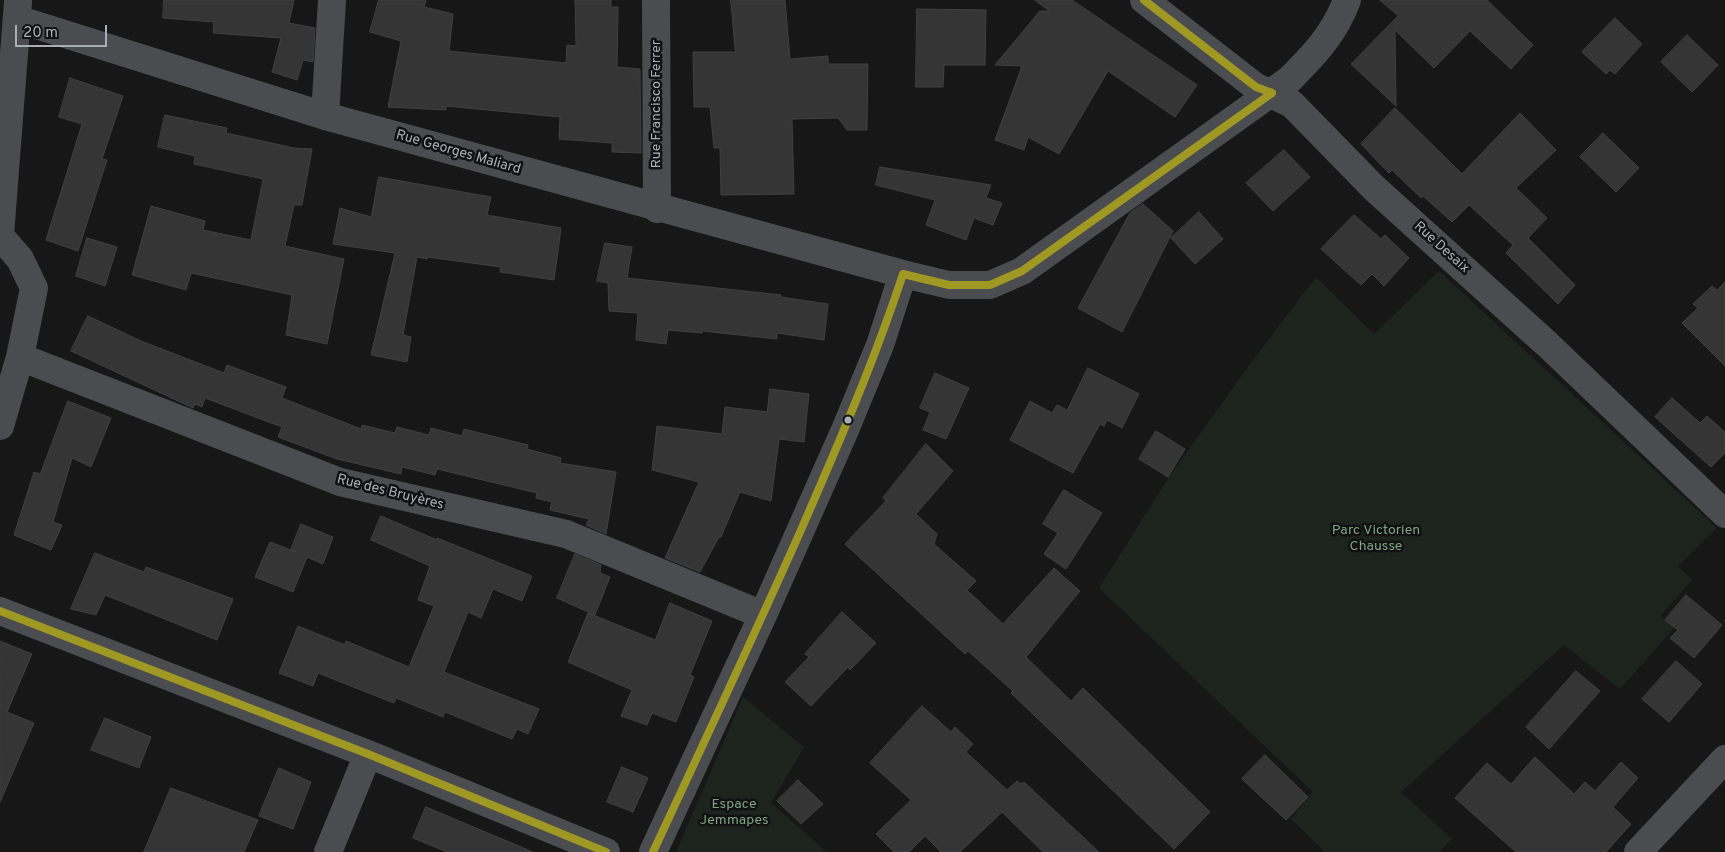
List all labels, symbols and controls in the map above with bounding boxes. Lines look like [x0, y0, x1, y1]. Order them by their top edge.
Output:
scale bar [18, 15, 110, 47]
text: 20 m [23, 24, 58, 43]
street label: Rue Francisco Ferrer [649, 40, 665, 168]
street label: Rue Georges Maliard [394, 127, 522, 179]
street label: Rue Desaix [1410, 219, 1472, 277]
unlabelled marker [843, 415, 853, 425]
street label: Rue des Bruyères [335, 472, 445, 514]
park label: Parc Victorien Chausse [1332, 523, 1420, 556]
park label: Espace Jemmapes [700, 797, 768, 830]

